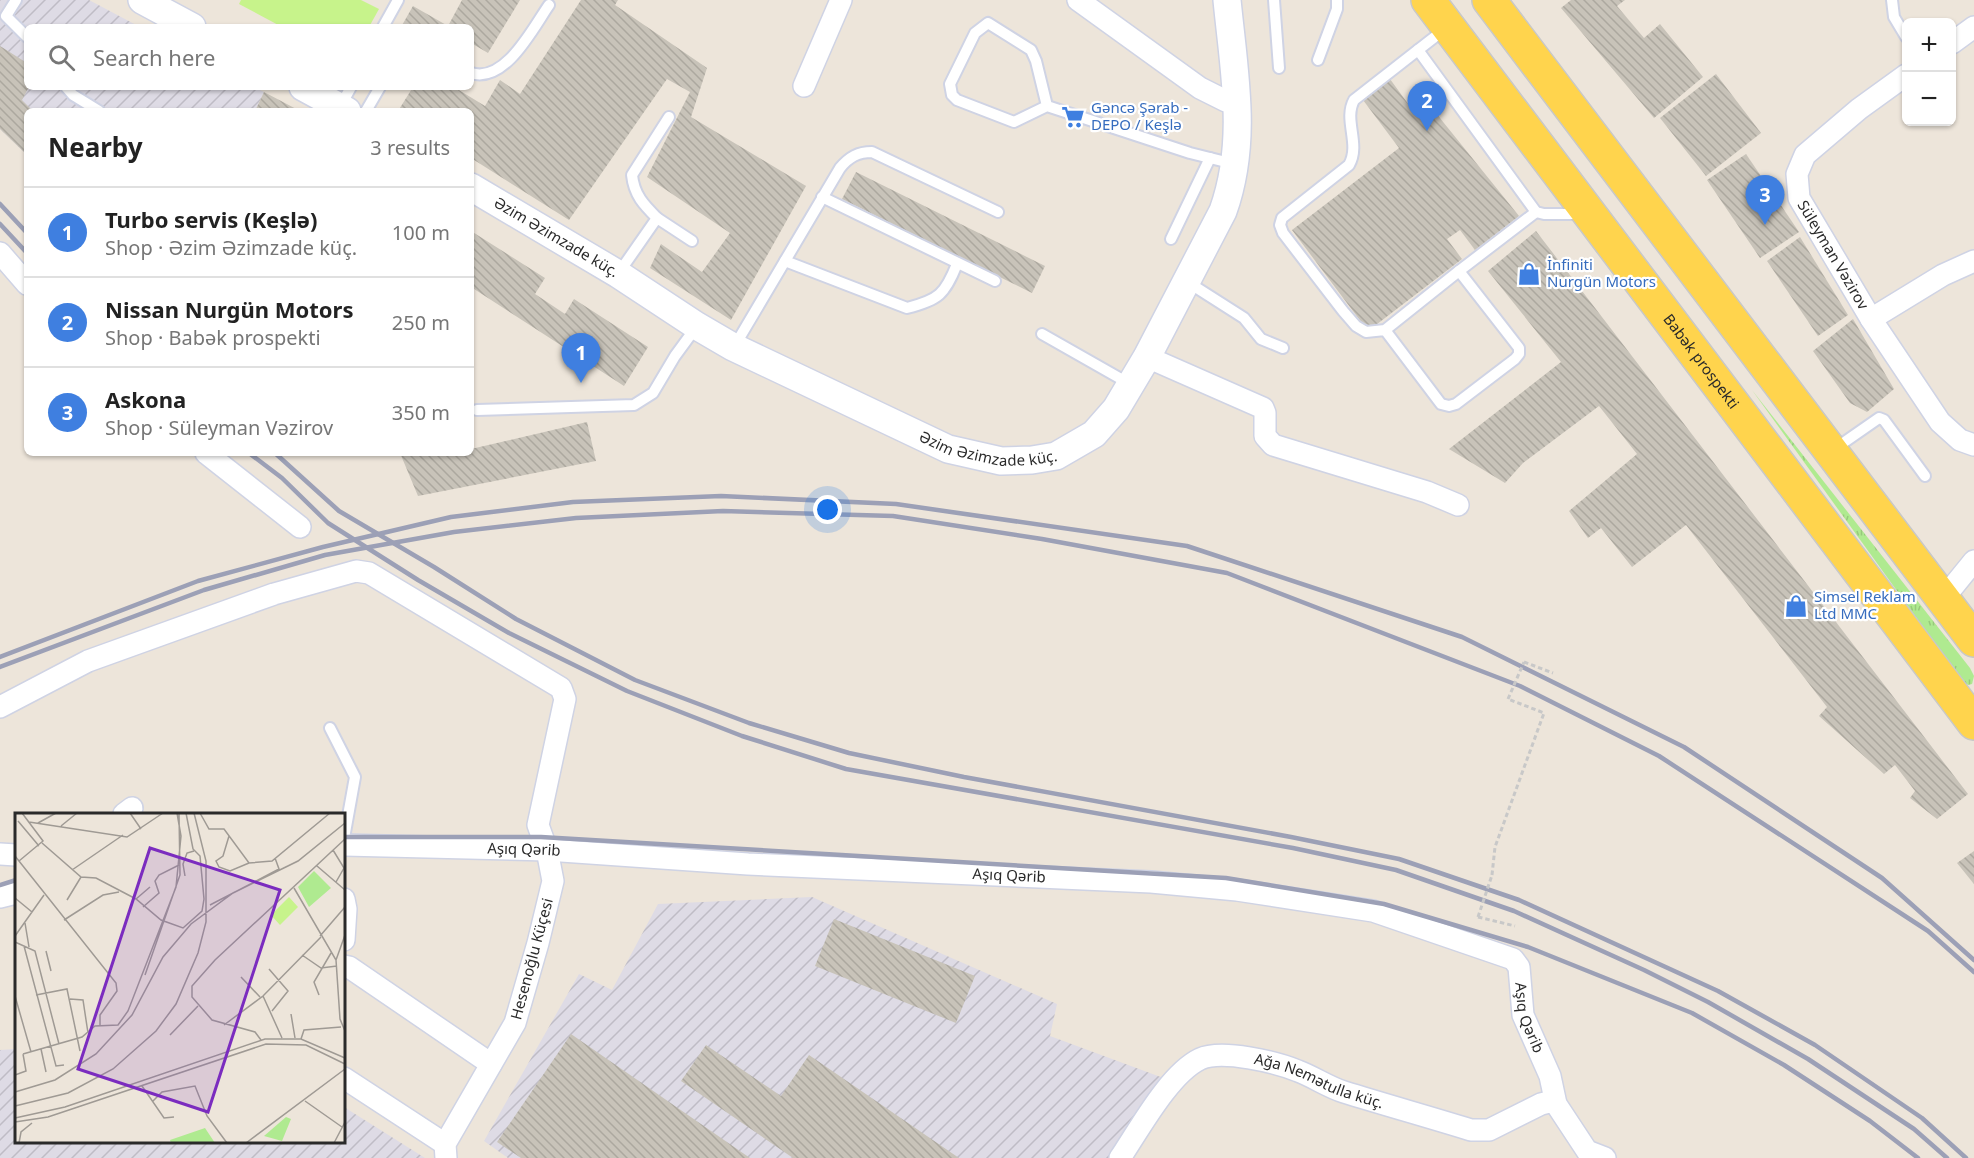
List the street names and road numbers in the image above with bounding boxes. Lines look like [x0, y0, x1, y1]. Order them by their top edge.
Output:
street label: Əzim Əzimzade küç. [491, 192, 623, 281]
street label: Süleyman Vəzirov [1794, 196, 1874, 313]
street label: Babək prospekti [1659, 309, 1744, 413]
street label: Əzim Əzimzade küç. [916, 426, 1059, 470]
street label: Aşıq Qərib [487, 838, 561, 860]
street label: Aşıq Qərib [972, 863, 1046, 886]
street label: Hesenoğlu Küçesi [505, 896, 557, 1022]
street label: Aşıq Qərib [1511, 981, 1549, 1056]
street label: Ağa Nemətulla küç. [1253, 1048, 1386, 1112]

